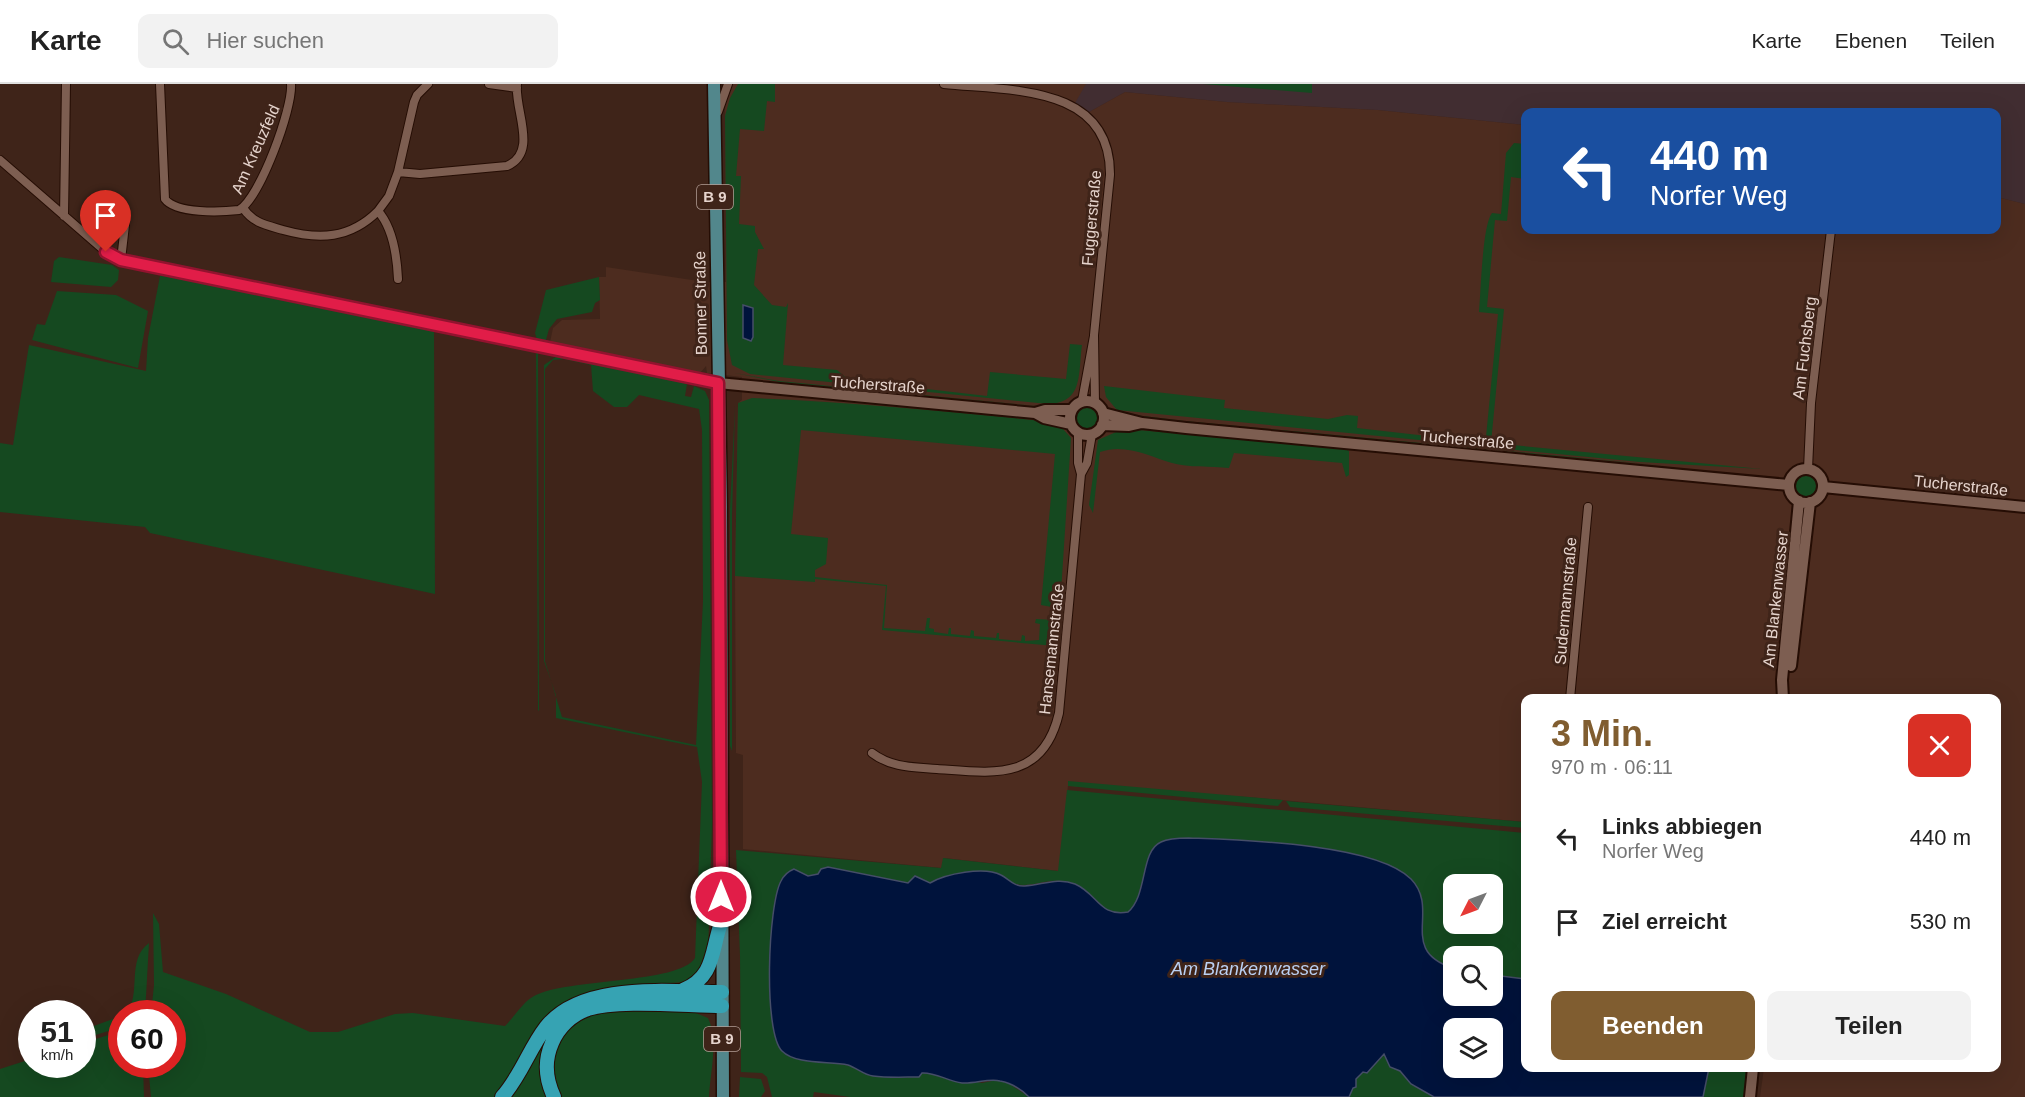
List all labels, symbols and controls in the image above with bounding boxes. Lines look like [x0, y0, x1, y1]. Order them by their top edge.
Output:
search box [138, 14, 558, 68]
text: Karte [30, 25, 102, 56]
icon: search [159, 25, 192, 58]
text: Hier suchen [207, 28, 324, 53]
text: Karte [1752, 29, 1802, 52]
text: Ebenen [1835, 29, 1907, 52]
text: Teilen [1940, 29, 1995, 52]
street label: Am Kreuzfeld [228, 102, 283, 197]
icon: left [1551, 132, 1629, 210]
text: 440 m [1650, 132, 1769, 179]
street label: Fuggerstraße [1079, 169, 1104, 267]
text: Norfer Weg [1650, 181, 1788, 211]
road number: B 9 [697, 185, 733, 209]
pin [80, 190, 131, 252]
icon: arrive [89, 199, 122, 232]
street label: Bonner Straße [691, 251, 710, 355]
street label: Am Fuchsberg [1790, 295, 1819, 401]
street label: Tucherstraße [830, 373, 926, 396]
street label: Tucherstraße [1419, 427, 1515, 452]
street label: Tucherstraße [1913, 472, 2009, 499]
street label: Am Blankenwasser [1760, 529, 1791, 668]
street label: Sudermannstraße [1551, 536, 1580, 666]
street label: Hansemannstraße [1036, 583, 1067, 715]
text: 3 Min. [1551, 713, 1653, 754]
button: close [1908, 714, 1971, 777]
text: 970 m · 06:11 [1551, 756, 1673, 778]
text: Links abbiegen [1602, 814, 1762, 839]
icon: left [1551, 822, 1584, 855]
text: 440 m [1910, 825, 1971, 850]
text: Norfer Weg [1602, 840, 1704, 862]
position arrow [689, 865, 753, 929]
north arrow [1443, 874, 1503, 934]
map controls [1443, 874, 1503, 1078]
icon: arrive [1551, 906, 1584, 939]
text: Ziel erreicht [1602, 909, 1727, 934]
text: 530 m [1910, 909, 1971, 934]
button: search [1443, 946, 1503, 1006]
water label: Am Blankenwasser [1170, 959, 1326, 979]
button: Beenden [1551, 991, 1755, 1060]
button: Teilen [1767, 991, 1971, 1060]
speed limit sign: 60 [108, 1000, 186, 1078]
text: 51 [40, 1015, 74, 1048]
button: layers [1443, 1018, 1503, 1078]
road number: B 9 [704, 1027, 740, 1051]
text: km/h [41, 1046, 73, 1063]

